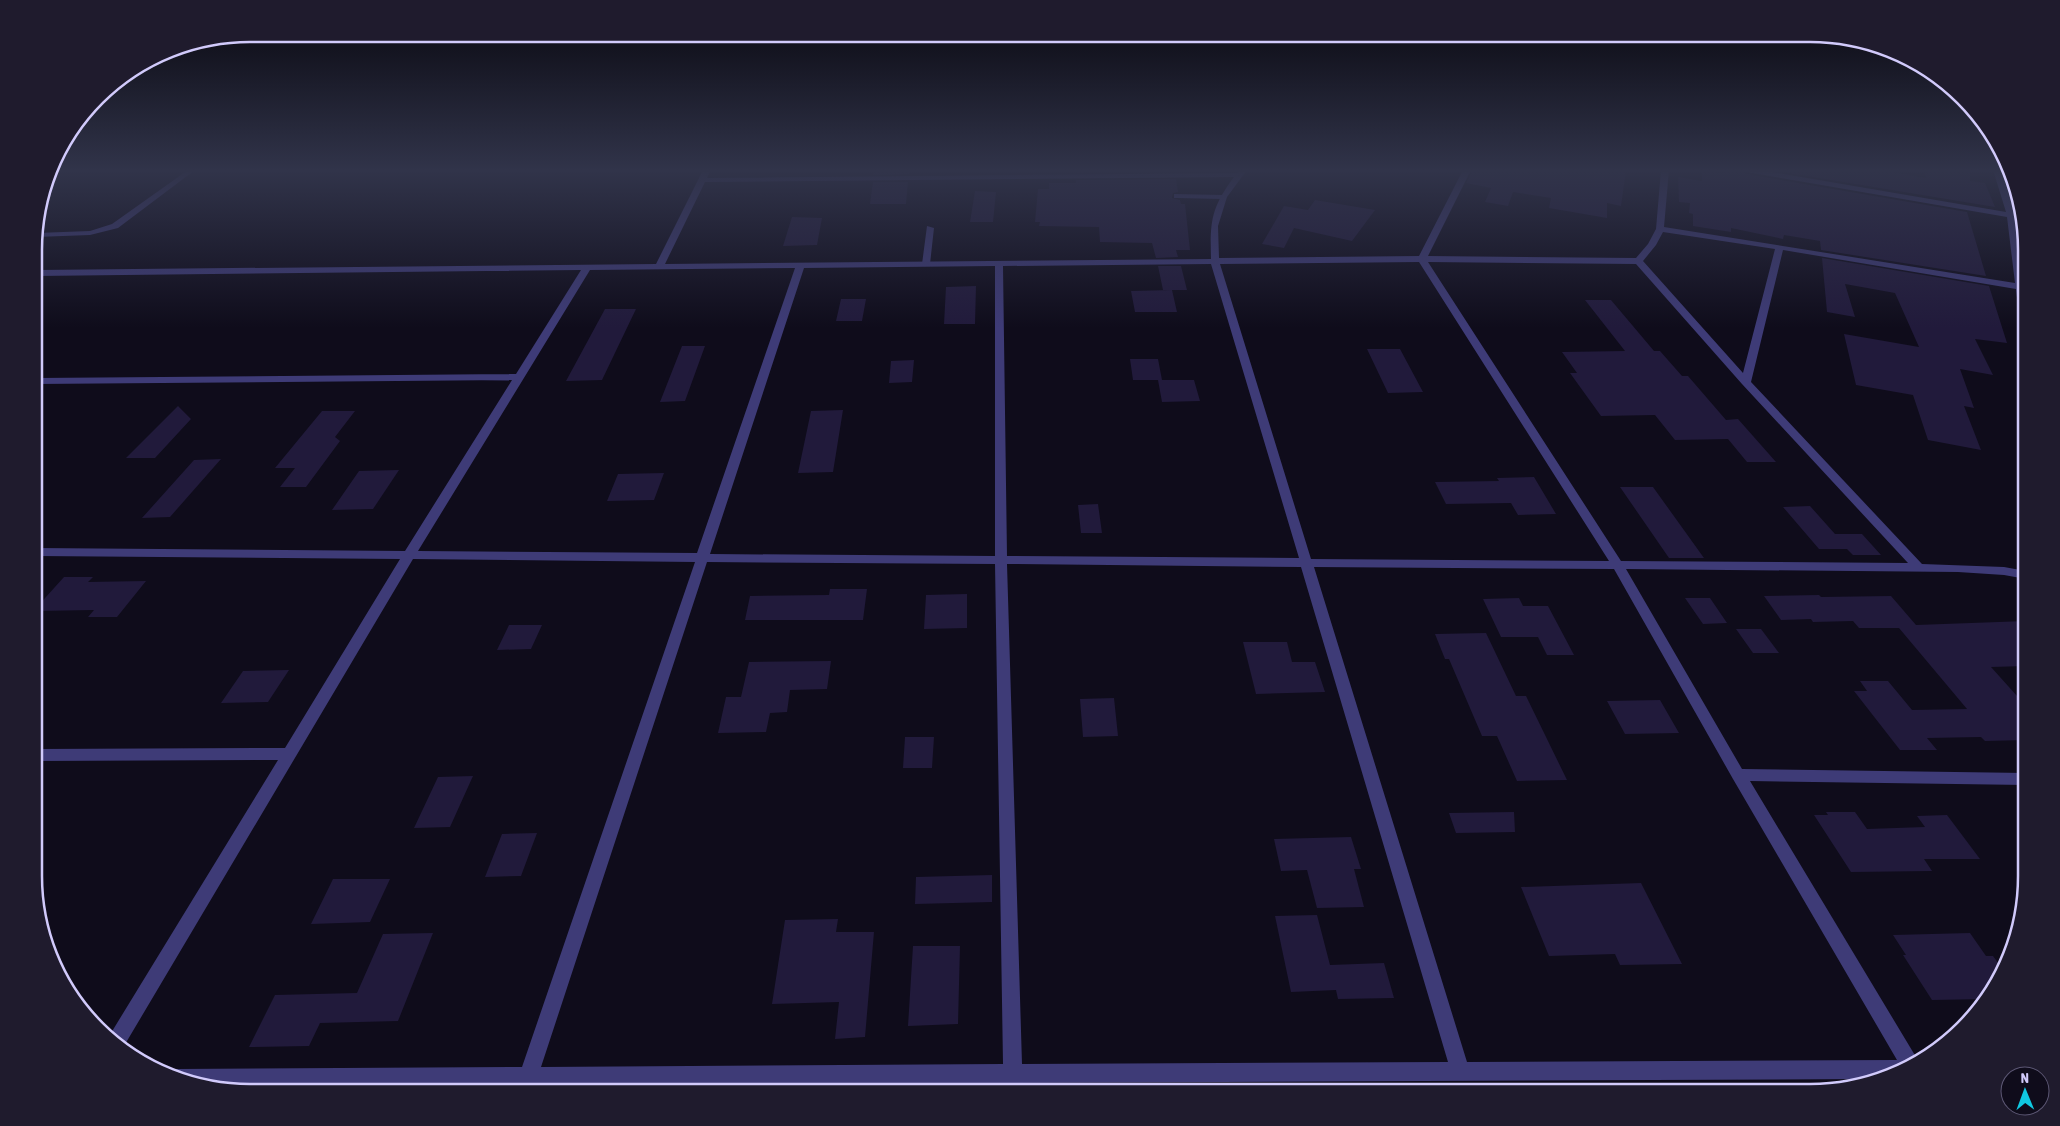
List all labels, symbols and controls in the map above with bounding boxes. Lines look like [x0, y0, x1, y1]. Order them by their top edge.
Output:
north arrow [2000, 1066, 2050, 1116]
text: N [2021, 1070, 2029, 1086]

